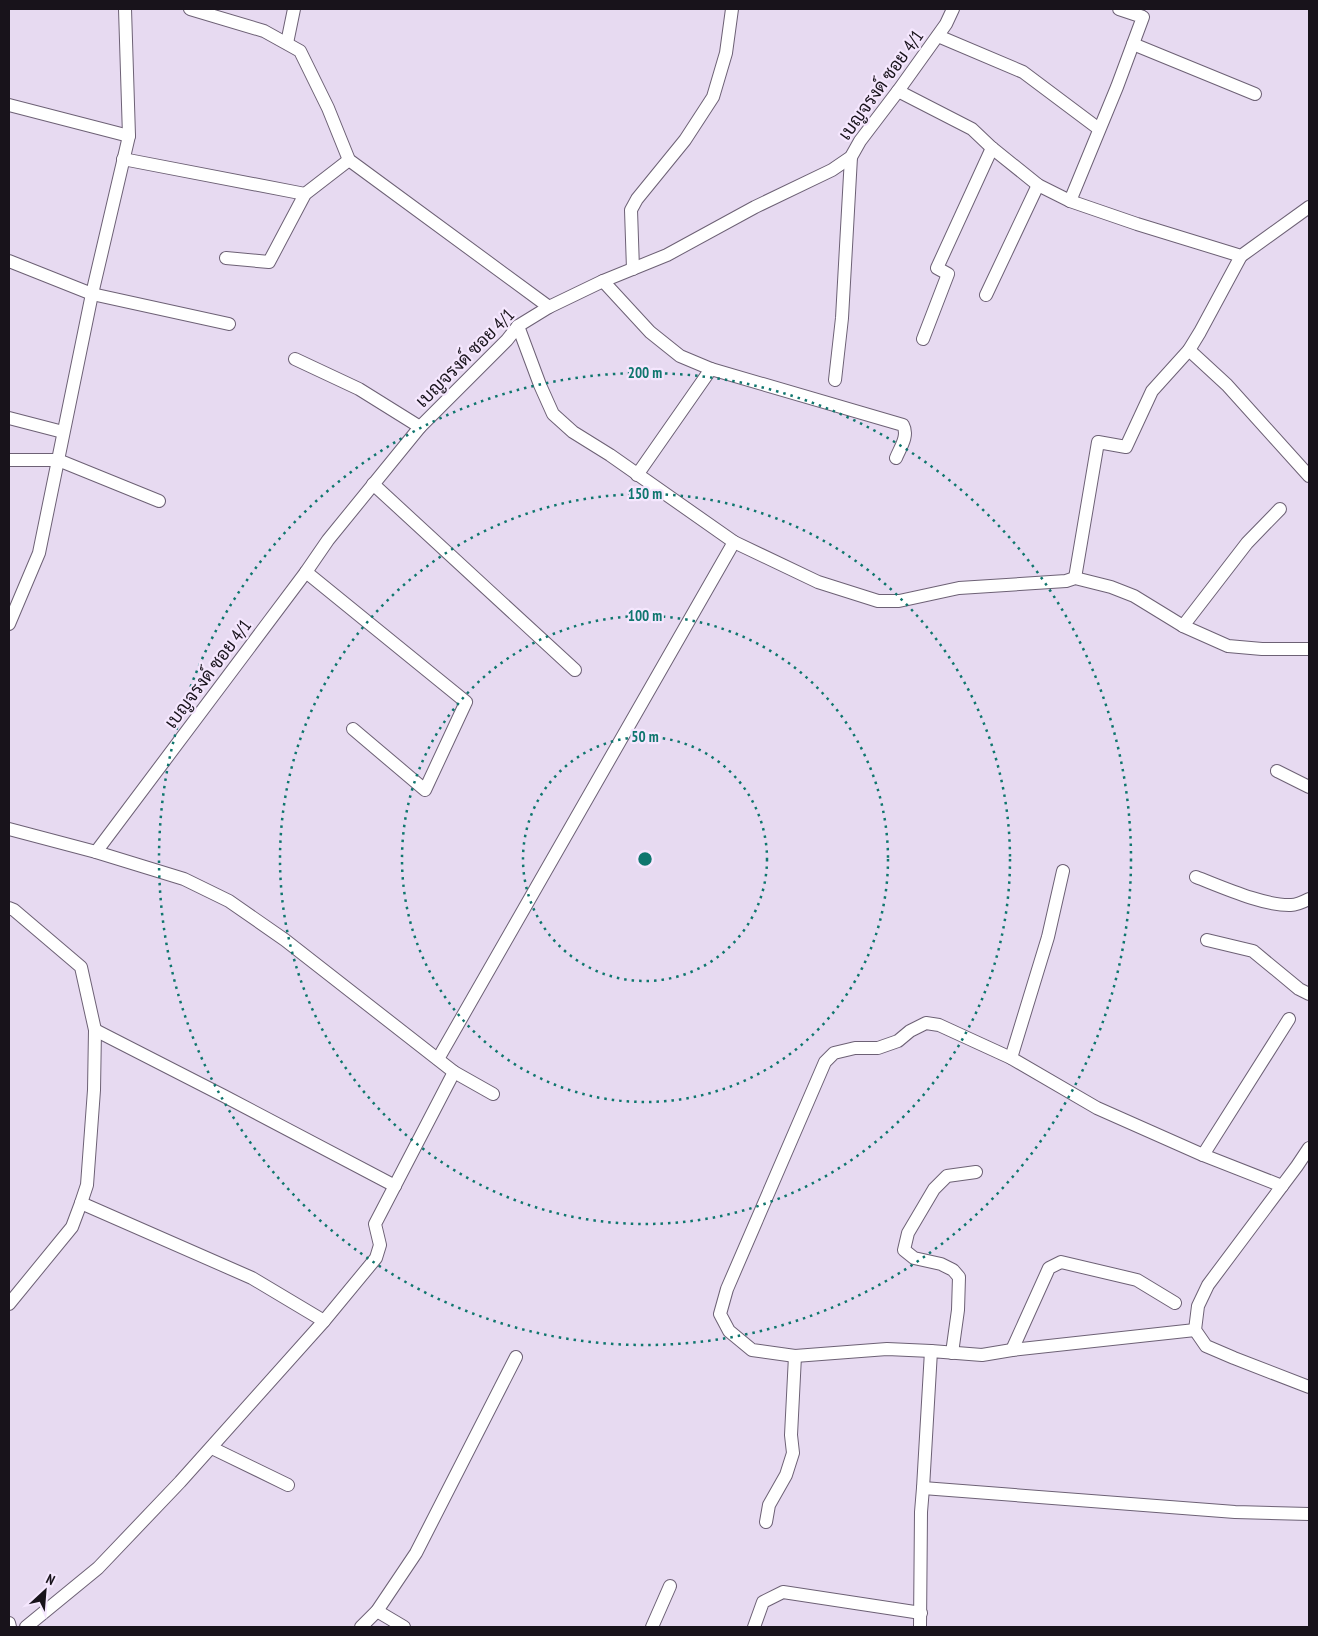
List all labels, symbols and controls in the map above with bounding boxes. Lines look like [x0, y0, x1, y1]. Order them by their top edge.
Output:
street label: เบญจรงด์ ซอย 4/1 [832, 24, 928, 144]
street label: เบญจรงด์ ซอย 4/1 [410, 303, 519, 412]
text: 200 m [628, 363, 662, 382]
text: 150 m [628, 484, 662, 503]
text: 100 m [628, 606, 662, 625]
street label: เบญจรงด์ ซอย 4/1 [158, 614, 256, 733]
text: 50 m [631, 727, 659, 746]
centre of rings [636, 850, 654, 868]
north arrow [20, 1566, 70, 1616]
text: N [43, 1570, 58, 1589]

